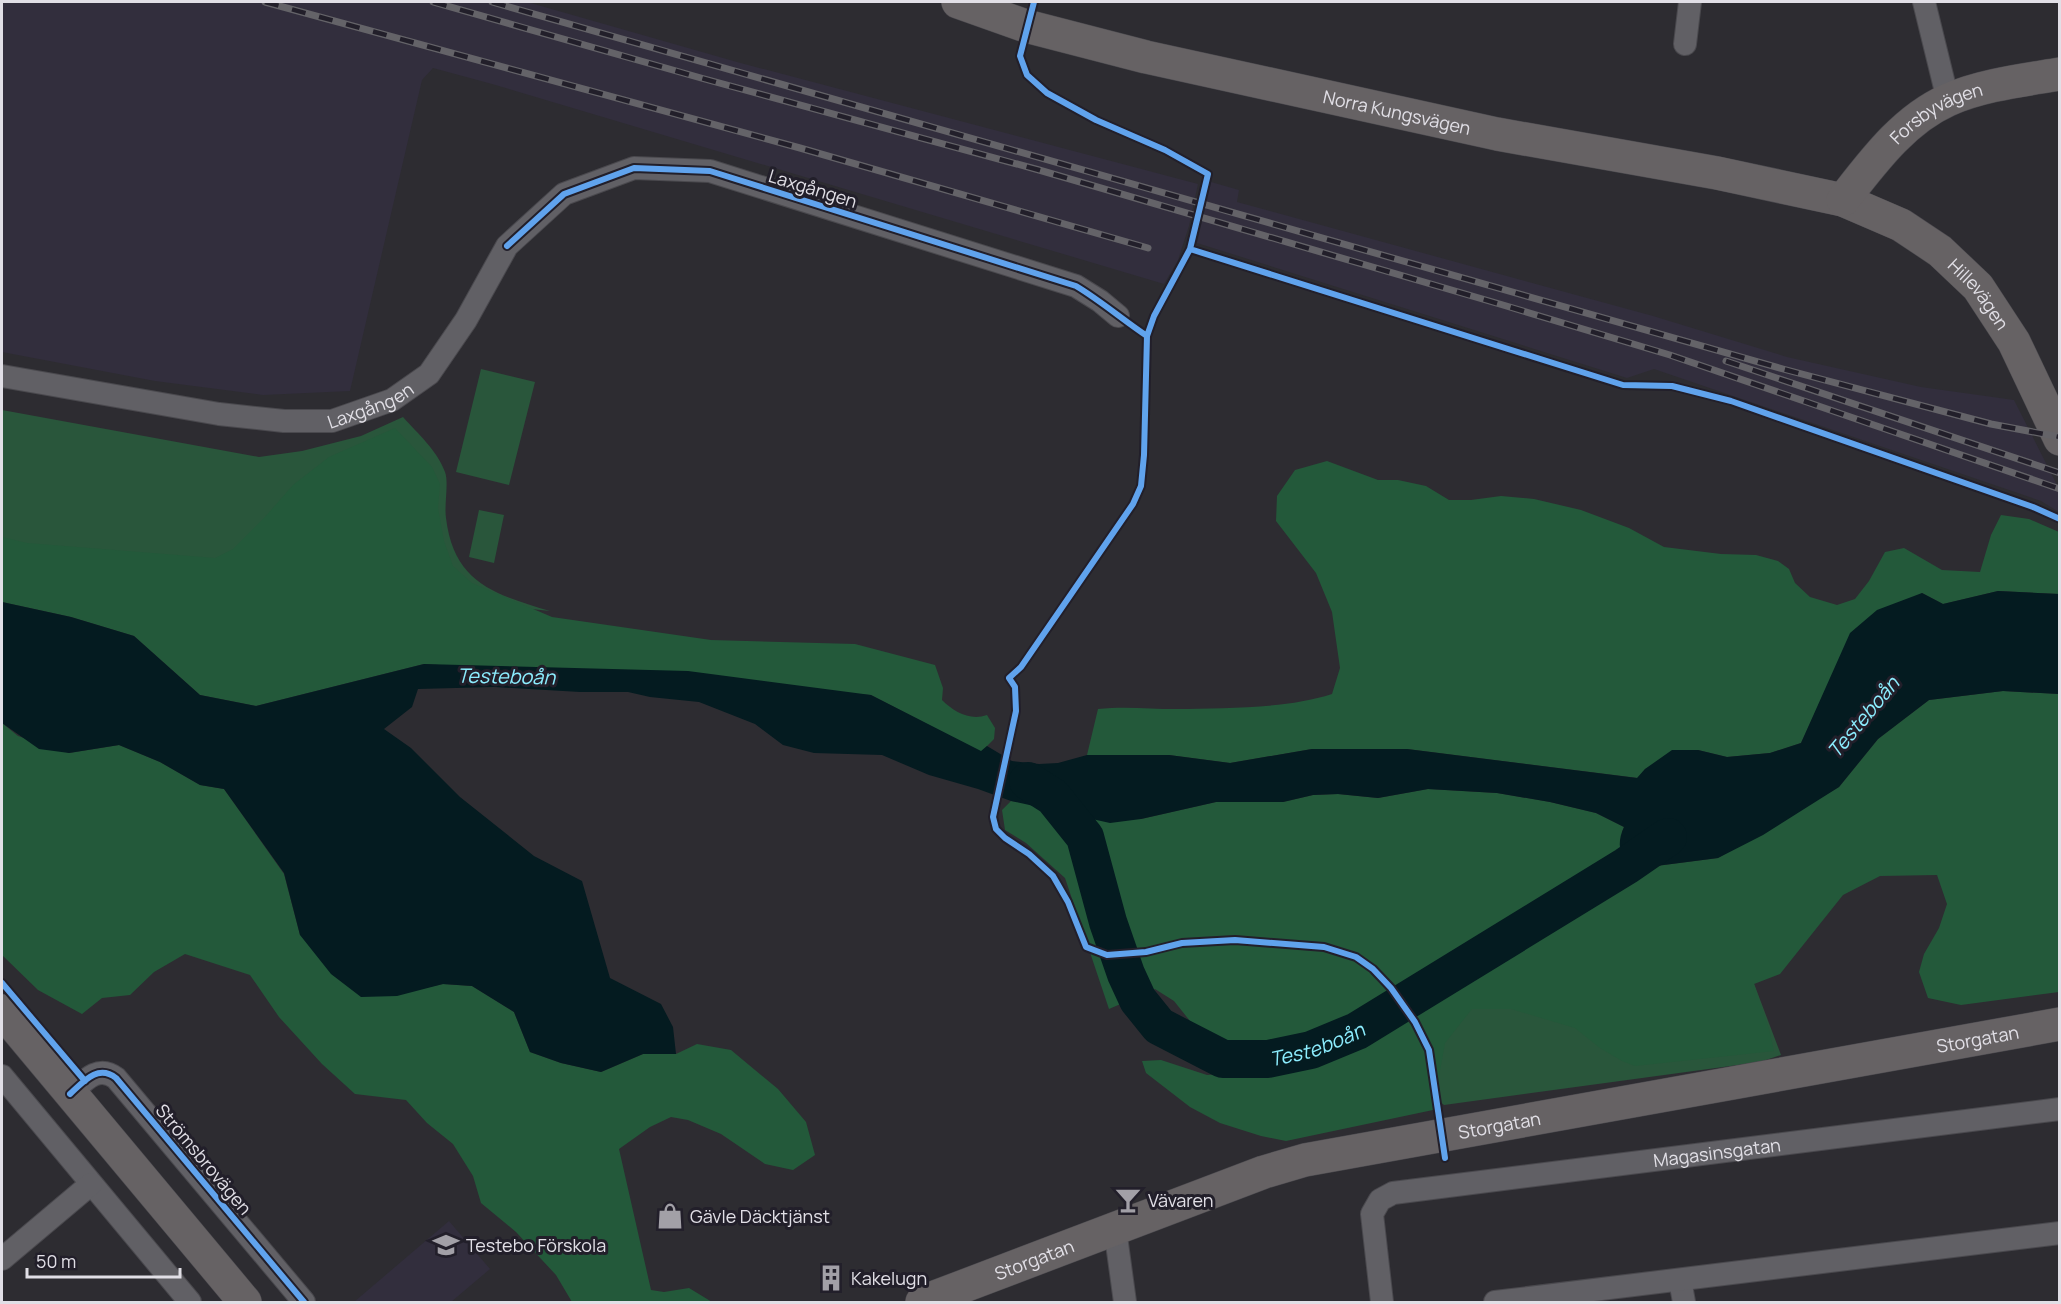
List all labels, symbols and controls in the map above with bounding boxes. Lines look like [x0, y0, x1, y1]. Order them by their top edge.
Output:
street label: Forsbyvägen [1884, 77, 1985, 149]
street label: Norra Kungsvägen [1321, 84, 1473, 140]
street label: Laxgången [766, 163, 860, 213]
street label: Hillevägen [1943, 253, 2015, 334]
street label: Laxgången [324, 377, 418, 434]
water label: Testeboån [457, 662, 557, 690]
water label: Testeboån [1821, 670, 1906, 763]
water label: Testeboån [1267, 1015, 1371, 1072]
street label: Storgatan [1934, 1020, 2021, 1058]
street label: Strömsbrovägen [151, 1099, 257, 1219]
street label: Storgatan [1456, 1106, 1542, 1144]
street label: Magasinsgatan [1652, 1132, 1782, 1172]
bar icon: Vävaren [1113, 1185, 1143, 1215]
place label: Vävaren [1148, 1188, 1214, 1212]
shop icon: Gävle Däcktjänst [655, 1201, 685, 1231]
place label: Gävle Däcktjänst [690, 1204, 830, 1228]
school or university icon: Testebo Förskola [431, 1230, 461, 1260]
place label: Testebo Förskola [466, 1233, 606, 1257]
street label: Storgatan [991, 1233, 1077, 1285]
scale bar [27, 1241, 180, 1279]
text: 50 m [36, 1249, 76, 1273]
building icon: Kakelugn [816, 1263, 846, 1293]
place label: Kakelugn [851, 1266, 927, 1290]

